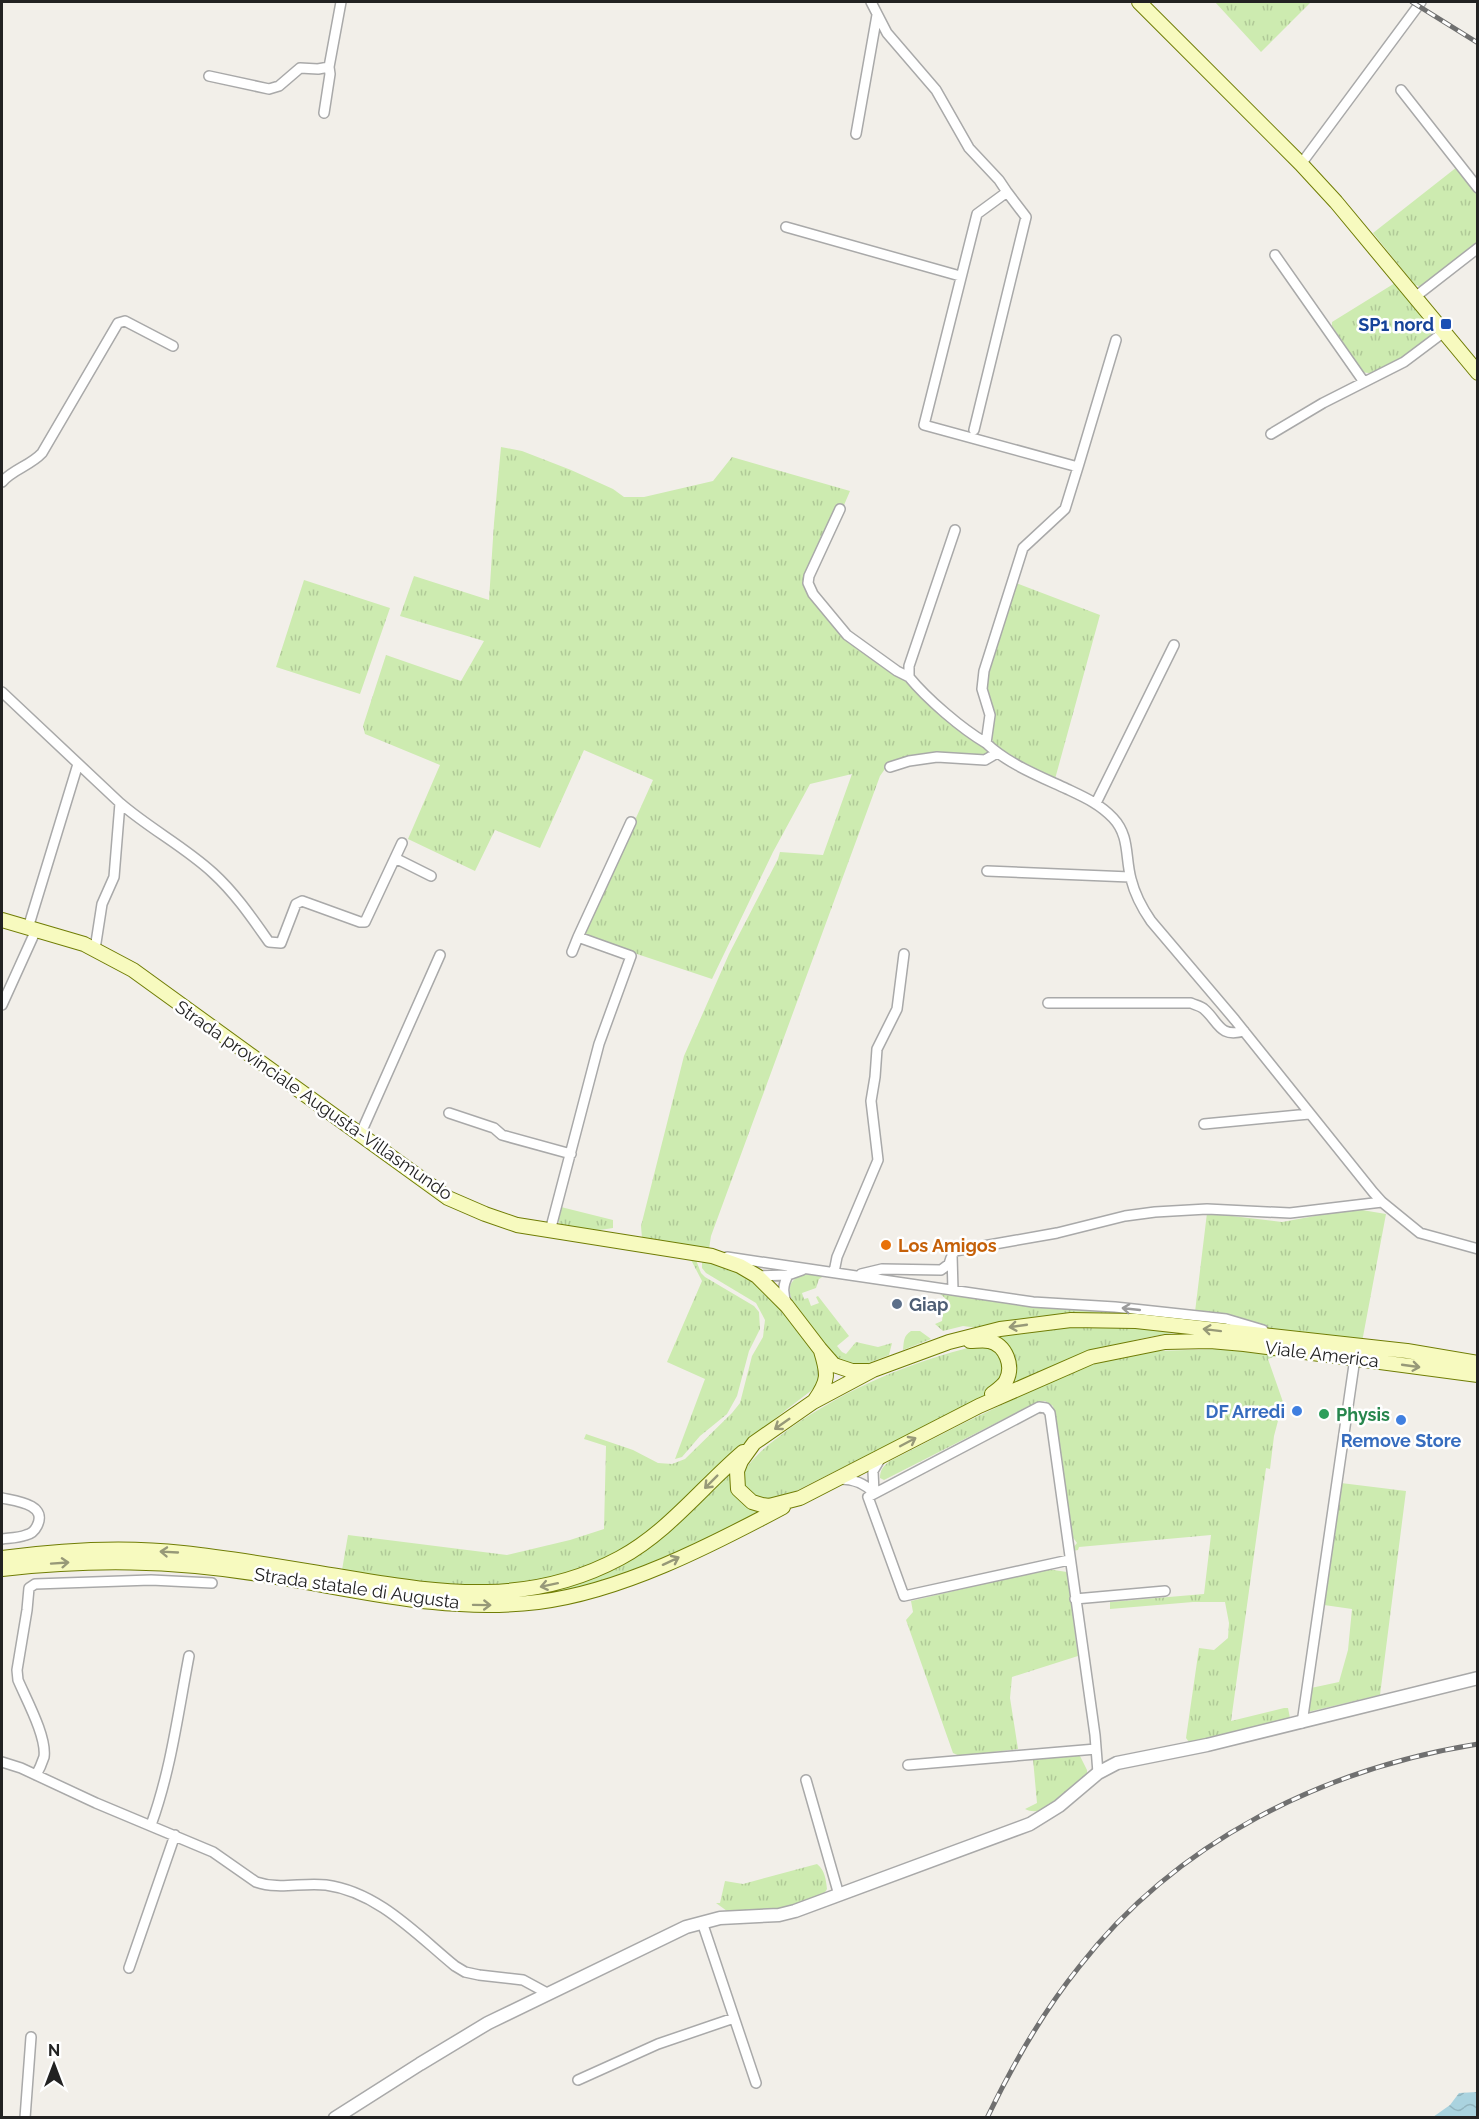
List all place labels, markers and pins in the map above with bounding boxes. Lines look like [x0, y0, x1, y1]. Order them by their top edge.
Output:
place label: SP1 nord [1358, 314, 1434, 335]
marker: SP1 nord [1439, 317, 1453, 331]
place label: Los Amigos [898, 1235, 997, 1256]
marker: Los Amigos [879, 1238, 893, 1252]
place label: Giap [909, 1294, 948, 1315]
marker: Giap [890, 1297, 904, 1311]
place label: DF Arredi [1206, 1401, 1285, 1422]
marker: DF Arredi [1290, 1404, 1304, 1418]
place label: Physis [1336, 1404, 1390, 1425]
marker: Physis [1317, 1407, 1331, 1421]
marker: Remove Store [1394, 1413, 1408, 1427]
place label: Remove Store [1341, 1430, 1462, 1451]

